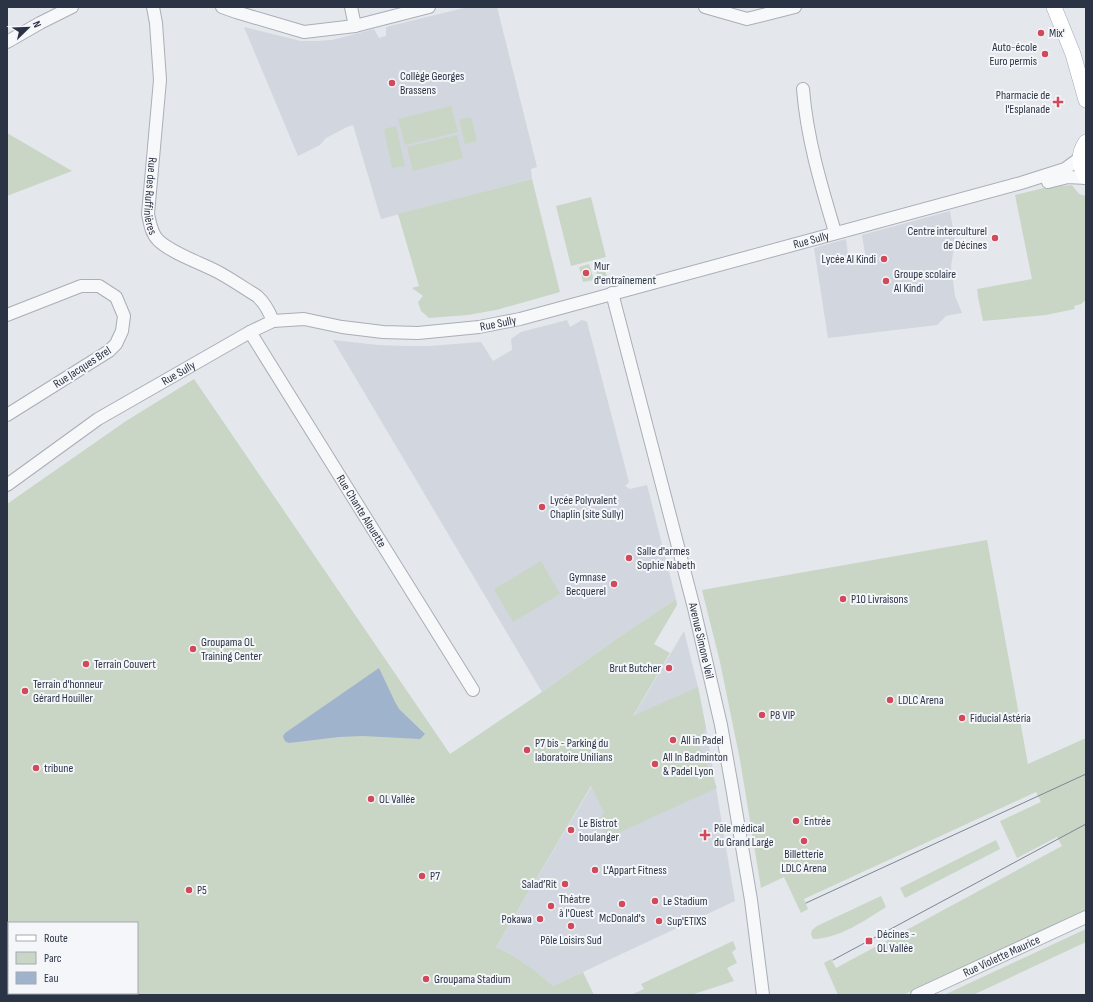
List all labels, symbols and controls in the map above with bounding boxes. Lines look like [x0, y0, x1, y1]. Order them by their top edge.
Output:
north arrow [8, 8, 48, 48]
text: N [30, 19, 44, 30]
place label: Mix' [1049, 26, 1065, 41]
marker: Mix' [1036, 28, 1046, 38]
place label: Auto-école Euro permis [989, 40, 1037, 69]
marker: Auto-école Euro permis [1040, 49, 1050, 59]
place label: Collège Georges Brassens [400, 69, 464, 98]
marker: Collège Georges Brassens [387, 78, 397, 88]
place label: Pharmacie de l'Esplanade [996, 88, 1050, 117]
marker: Pharmacie de l'Esplanade [1053, 97, 1063, 107]
street label: Rue des Ruffinières [140, 157, 160, 237]
place label: Centre interculturel de Décines [907, 224, 987, 253]
street label: Rue Sully [792, 228, 831, 252]
marker: Centre interculturel de Décines [990, 233, 1000, 243]
place label: Lycée Al Kindi [821, 252, 876, 267]
marker: Lycée Al Kindi [879, 254, 889, 264]
place label: Mur d'entraînement [594, 259, 656, 288]
place label: Groupe scolaire Al Kindi [893, 267, 956, 296]
marker: Mur d'entraînement [581, 268, 591, 278]
marker: Groupe scolaire Al Kindi [881, 276, 891, 286]
street label: Rue Sully [479, 313, 518, 335]
street label: Rue Jacques Brel [51, 343, 114, 392]
street label: Rue Sully [159, 358, 199, 389]
street label: Rue Chante Alouette [333, 472, 390, 551]
place label: Lycée Polyvalent Chaplin (site Sully) [550, 493, 624, 522]
marker: Lycée Polyvalent Chaplin (site Sully) [537, 502, 547, 512]
place label: Salle d'armes Sophie Nabeth [637, 544, 696, 573]
marker: Salle d'armes Sophie Nabeth [624, 553, 634, 563]
place label: Gymnase Becquerel [566, 570, 606, 599]
marker: Gymnase Becquerel [609, 579, 619, 589]
place label: P10 Livraisons [851, 592, 908, 607]
marker: P10 Livraisons [838, 594, 848, 604]
street label: Avenue Simone Veil [685, 600, 717, 680]
place label: Groupama OL Training Center [201, 635, 262, 664]
marker: Groupama OL Training Center [188, 644, 198, 654]
place label: Terrain Couvert [94, 657, 156, 672]
marker: Terrain Couvert [81, 659, 91, 669]
place label: Brut Butcher [610, 661, 662, 676]
marker: Brut Butcher [664, 663, 674, 673]
place label: Terrain d'honneur Gérard Houiller [33, 677, 104, 706]
marker: Terrain d'honneur Gérard Houiller [20, 686, 30, 696]
place label: LDLC Arena [898, 693, 944, 708]
marker: LDLC Arena [885, 695, 895, 705]
place label: P8 VIP [770, 708, 795, 723]
marker: P8 VIP [757, 710, 767, 720]
place label: Fiducial Astéria [970, 711, 1031, 726]
marker: Fiducial Astéria [957, 713, 967, 723]
place label: All in Padel [680, 733, 724, 748]
marker: All in Padel [668, 735, 678, 745]
place label: P7 bis - Parking du laboratoire Unilians [535, 736, 613, 765]
marker: P7 bis - Parking du laboratoire Unilians [522, 745, 532, 755]
place label: All In Badminton & Padel Lyon [662, 750, 728, 779]
marker: All In Badminton & Padel Lyon [650, 759, 660, 769]
place label: tribune [44, 761, 73, 776]
marker: tribune [31, 763, 41, 773]
place label: OL Vallée [379, 792, 415, 807]
marker: OL Vallée [366, 794, 376, 804]
place label: Entrée [804, 814, 831, 829]
place label: Le Bistrot boulanger [579, 816, 620, 845]
marker: Entrée [791, 816, 801, 826]
place label: Pôle médical du Grand Large [714, 821, 774, 850]
marker: Le Bistrot boulanger [566, 825, 576, 835]
marker: Pôle médical du Grand Large [699, 829, 711, 841]
marker: Billetterie LDLC Arena [799, 836, 809, 846]
place label: Billetterie LDLC Arena [781, 847, 827, 876]
place label: L'Appart Fitness [603, 863, 667, 878]
marker: L'Appart Fitness [590, 865, 600, 875]
place label: P7 [430, 869, 440, 884]
marker: P7 [417, 871, 427, 881]
place label: Salad’Rit [522, 877, 557, 892]
marker: Salad’Rit [560, 879, 570, 889]
place label: P5 [197, 883, 207, 898]
marker: P5 [184, 885, 194, 895]
place label: Théatre à l'Ouest [559, 892, 594, 921]
place label: Le Stadium [663, 894, 708, 909]
marker: Le Stadium [650, 896, 660, 906]
marker: McDonald's [617, 899, 627, 909]
marker: Théatre à l'Ouest [546, 901, 556, 911]
place label: McDonald's [599, 911, 645, 926]
place label: Pokawa [502, 912, 532, 927]
marker: Pokawa [535, 914, 545, 924]
place label: Sup'ETIXS [667, 914, 706, 929]
marker: Sup'ETIXS [654, 916, 664, 926]
marker: Pôle Loisirs Sud [566, 921, 576, 931]
legend [8, 922, 138, 994]
place label: Décines - OL Vallée [877, 927, 915, 956]
text: Route [44, 931, 68, 946]
street label: Rue Violette Maurice [961, 932, 1043, 981]
place label: Pôle Loisirs Sud [540, 933, 602, 948]
marker: Décines - OL Vallée [864, 936, 874, 946]
text: Parc [44, 951, 62, 966]
text: Eau [44, 971, 58, 986]
place label: Groupama Stadium [434, 972, 511, 987]
marker: Groupama Stadium [421, 974, 431, 984]

